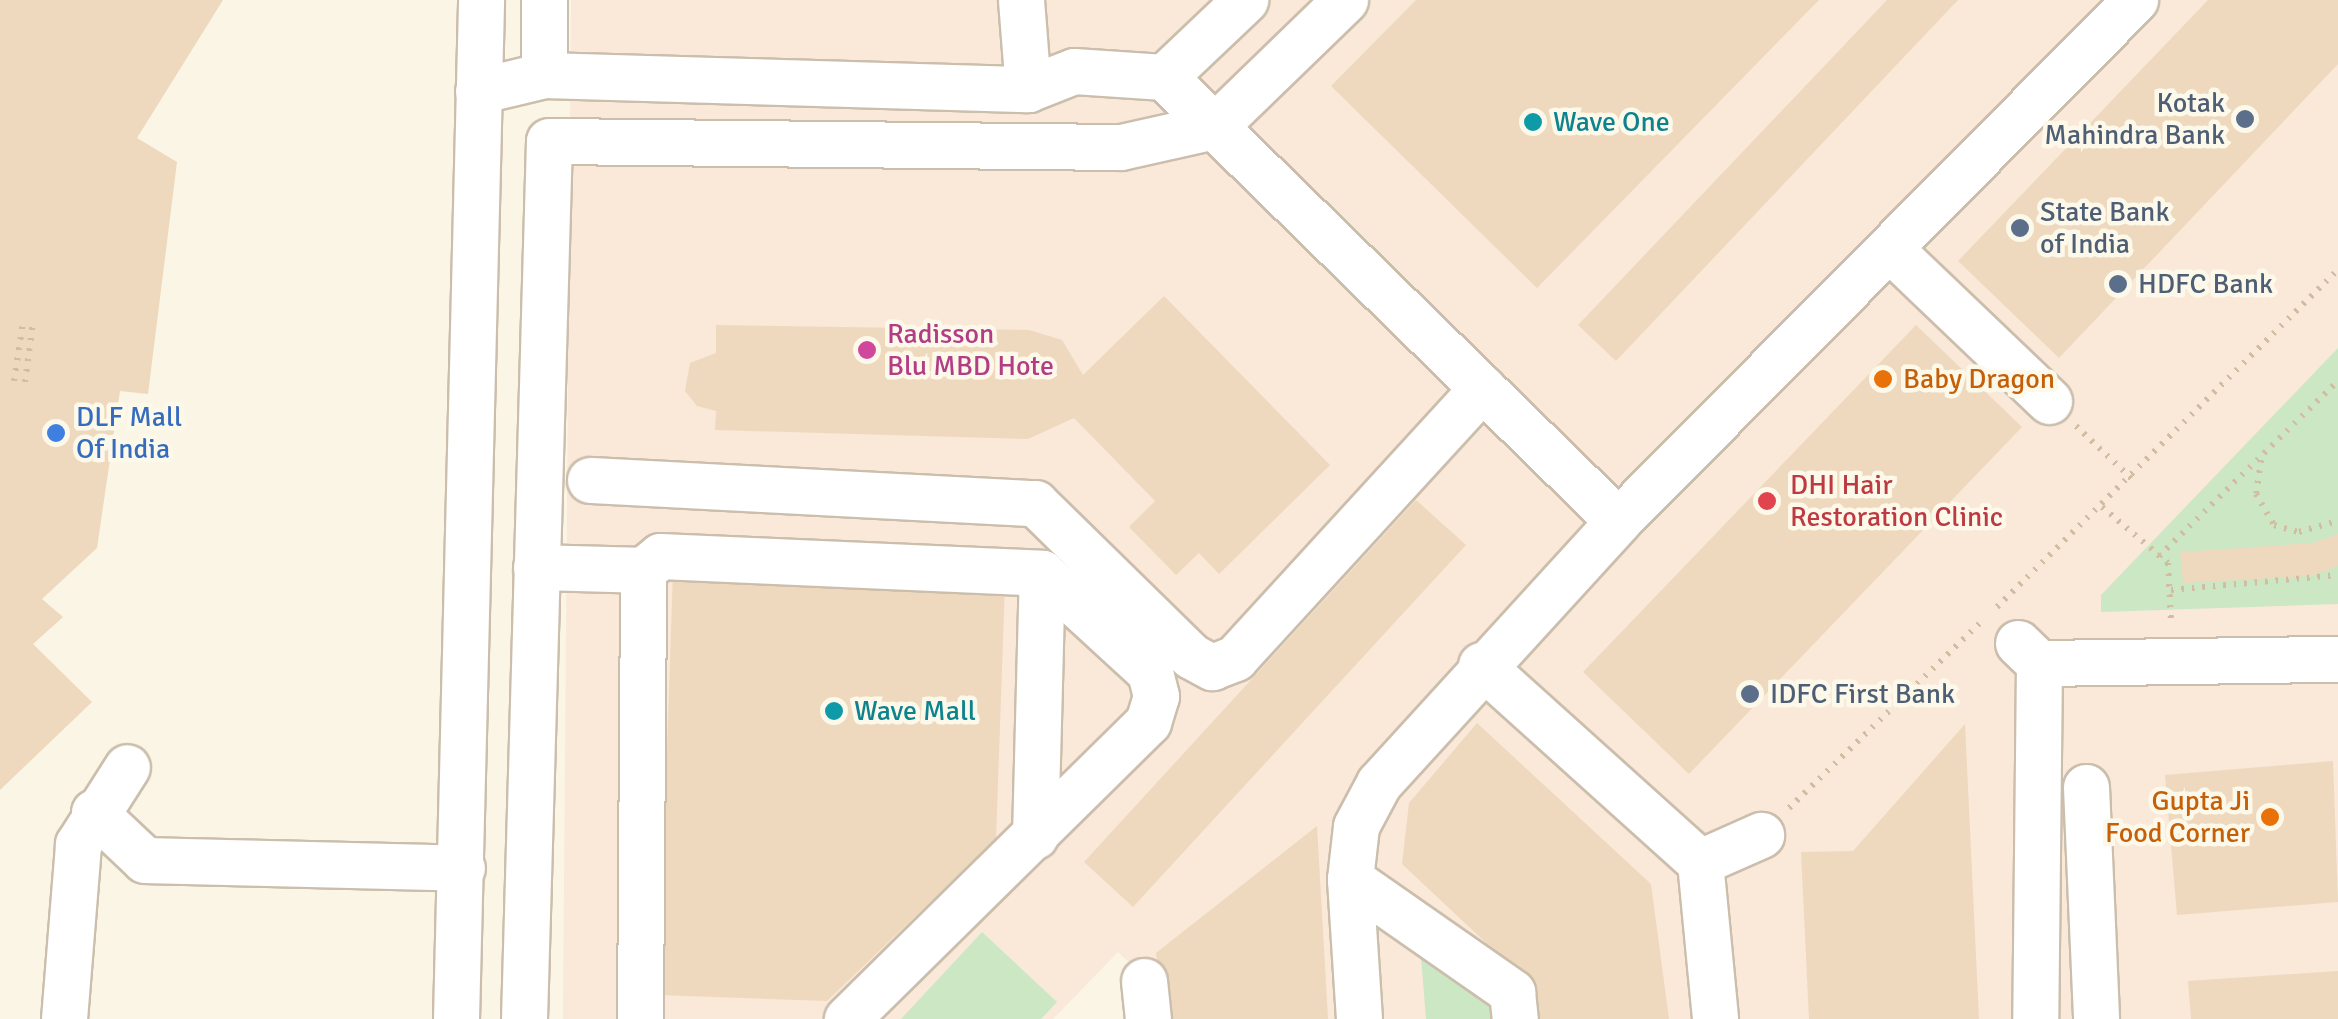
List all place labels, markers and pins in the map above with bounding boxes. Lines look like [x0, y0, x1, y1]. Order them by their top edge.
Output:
place label: Kotak Mahindra Bank [2044, 86, 2225, 152]
place label: Wave One [1553, 105, 1670, 139]
marker: Kotak Mahindra Bank [2234, 108, 2256, 130]
marker: Wave One [1522, 111, 1544, 133]
place label: State Bank of India [2040, 195, 2169, 261]
marker: State Bank of India [2009, 217, 2031, 239]
place label: HDFC Bank [2138, 267, 2273, 301]
marker: HDFC Bank [2107, 273, 2129, 295]
place label: Radisson Blu MBD Hote [887, 317, 1054, 383]
marker: Radisson Blu MBD Hote [856, 339, 878, 361]
place label: Baby Dragon [1903, 362, 2055, 396]
marker: Baby Dragon [1872, 368, 1894, 390]
place label: DLF Mall Of India [76, 400, 182, 466]
marker: DLF Mall Of India [45, 422, 67, 444]
place label: DHI Hair Restoration Clinic [1790, 468, 2003, 534]
marker: DHI Hair Restoration Clinic [1754, 488, 1780, 514]
place label: IDFC First Bank [1770, 677, 1955, 711]
marker: IDFC First Bank [1739, 683, 1761, 705]
place label: Wave Mall [854, 694, 976, 728]
marker: Wave Mall [823, 700, 845, 722]
place label: Gupta Ji Food Corner [2105, 784, 2250, 850]
marker: Gupta Ji Food Corner [2259, 806, 2281, 828]

